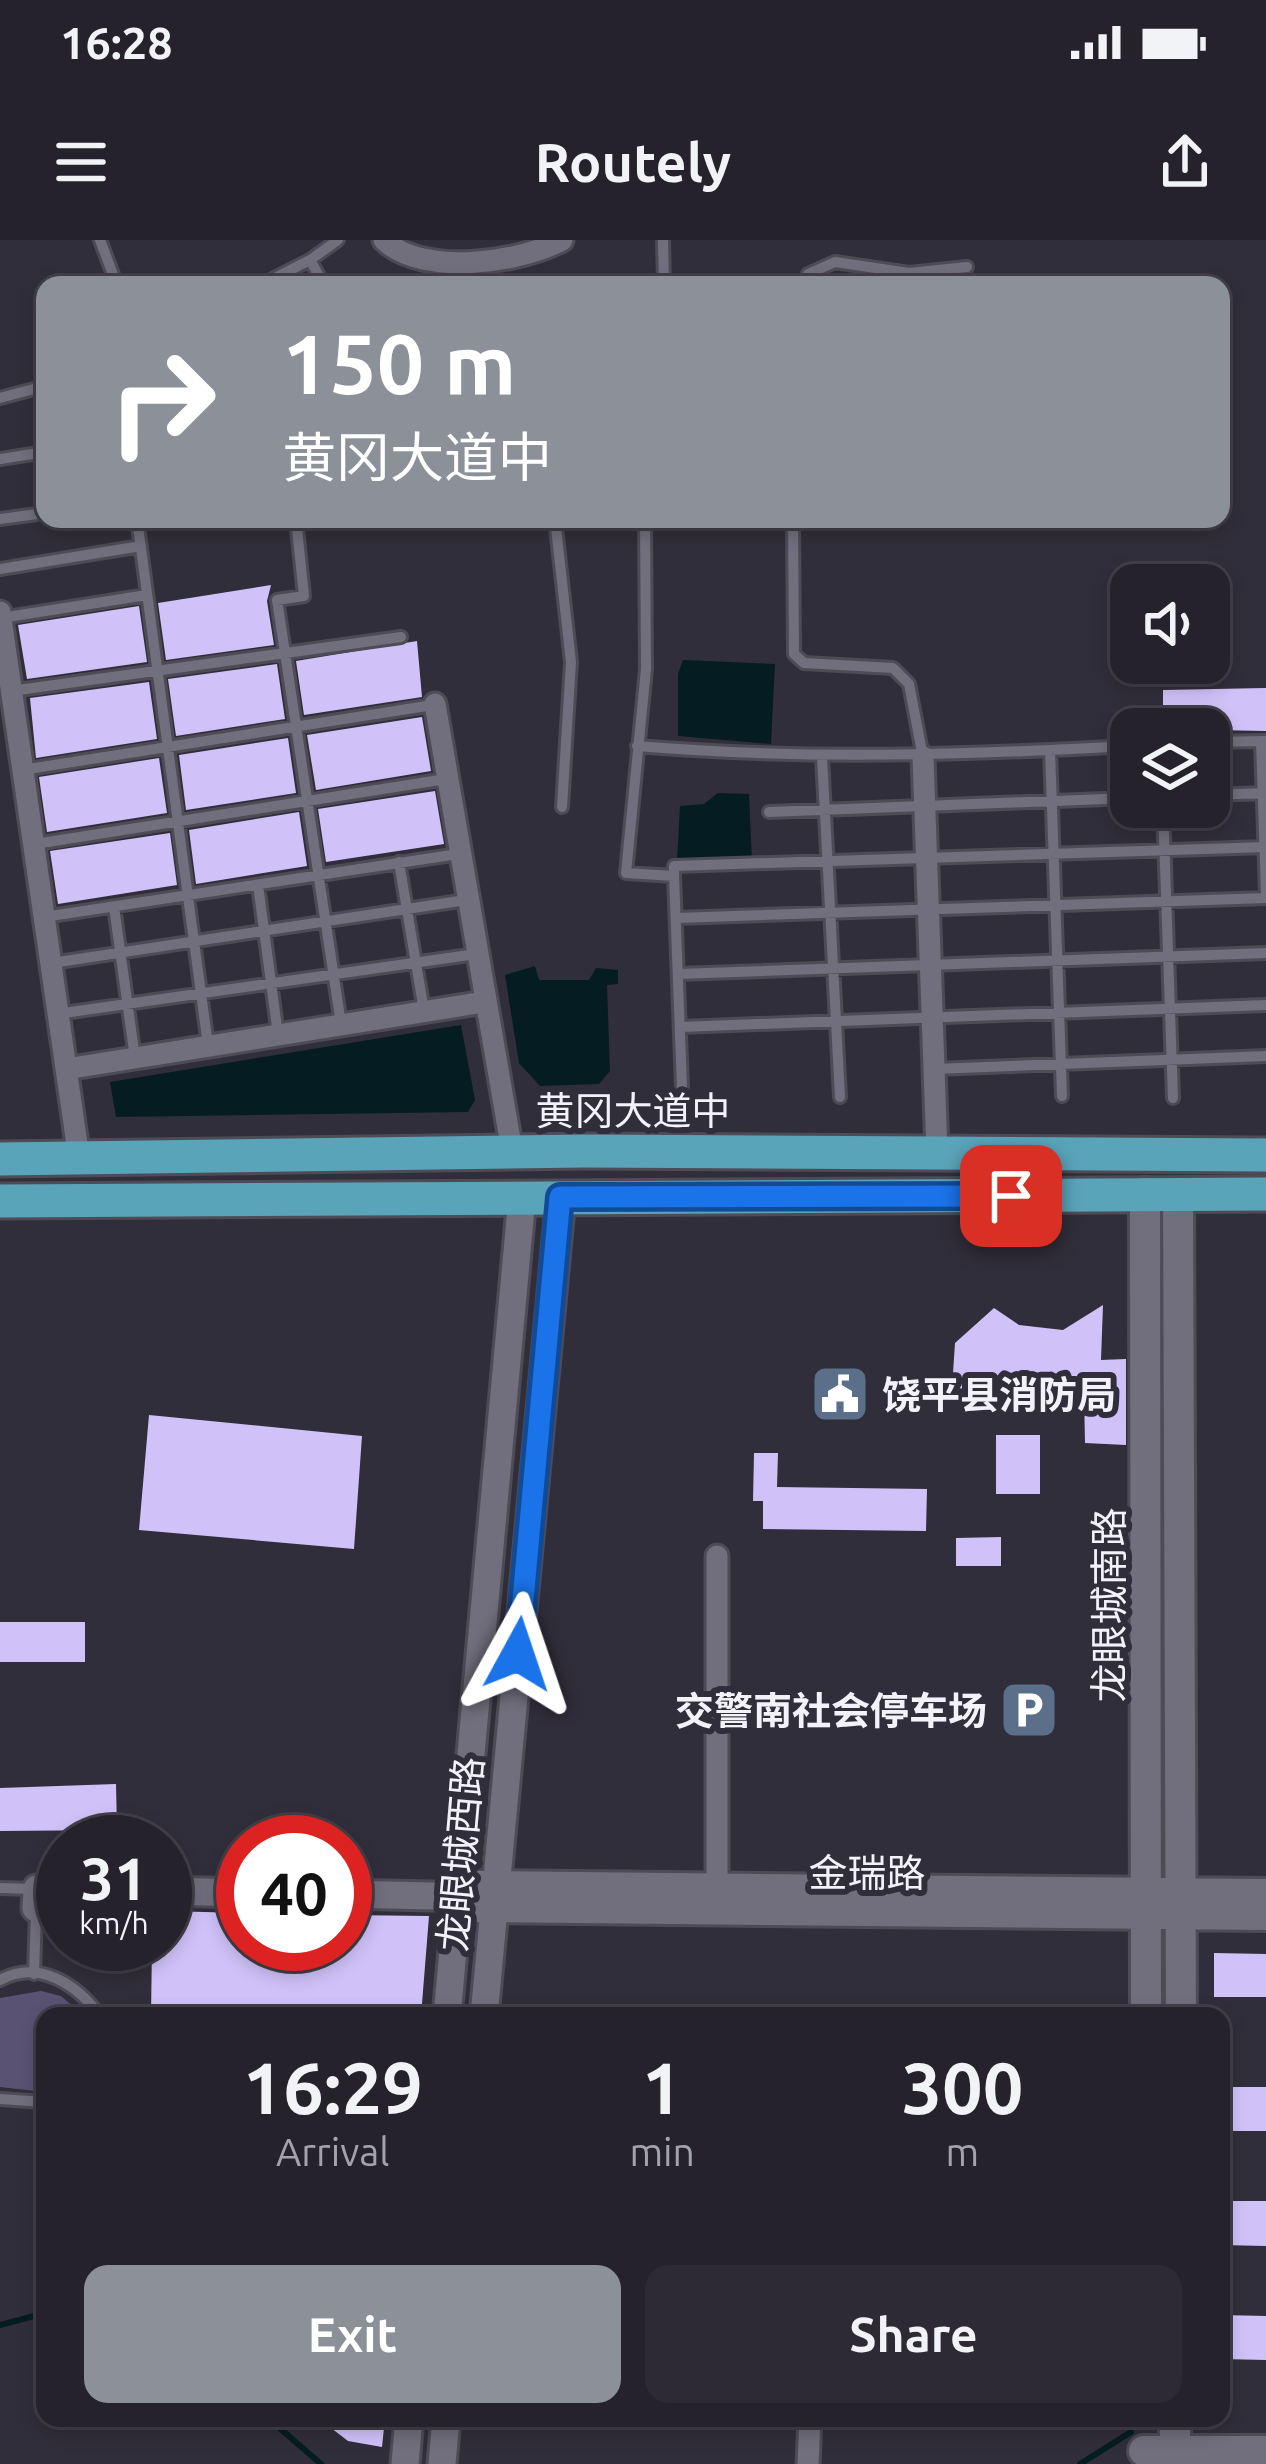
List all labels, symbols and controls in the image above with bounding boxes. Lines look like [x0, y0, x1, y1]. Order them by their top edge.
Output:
text: 16:28 [60, 17, 173, 68]
icon: menu [48, 129, 114, 195]
icon: share [1152, 129, 1218, 195]
text: Routely [535, 132, 731, 192]
text: 150 m [282, 316, 516, 410]
icon: right [84, 324, 240, 480]
text: 黄冈大道中 [282, 427, 552, 487]
map controls [1110, 564, 1230, 828]
button: sound [1110, 564, 1230, 684]
button: layers [1110, 708, 1230, 828]
street label: 黄冈大道中 [535, 1089, 731, 1132]
pin [960, 1145, 1062, 1247]
icon: arrive [978, 1163, 1044, 1229]
public building icon: 饶平县消防局 [809, 1363, 871, 1425]
place label: 饶平县消防局 [882, 1373, 1116, 1416]
street label: 龙眼城南路 [1087, 1507, 1130, 1703]
position arrow [455, 1591, 581, 1717]
parking icon: 交警南社会停车场 [998, 1679, 1060, 1741]
place label: 交警南社会停车场 [675, 1689, 987, 1732]
street label: 龙眼城西路 [430, 1755, 490, 1953]
speed limit sign: 40 [216, 1815, 372, 1971]
text: 31 [80, 1844, 148, 1911]
street label: 金瑞路 [808, 1851, 926, 1894]
text: km/h [79, 1906, 149, 1940]
text: 16:29 [243, 2047, 423, 2128]
text: 1 [642, 2047, 682, 2128]
text: 300 [901, 2047, 1023, 2128]
text: Arrival [276, 2130, 390, 2173]
text: min [629, 2130, 695, 2173]
text: m [946, 2130, 979, 2173]
button: Exit [84, 2265, 621, 2403]
button: Share [645, 2265, 1182, 2403]

